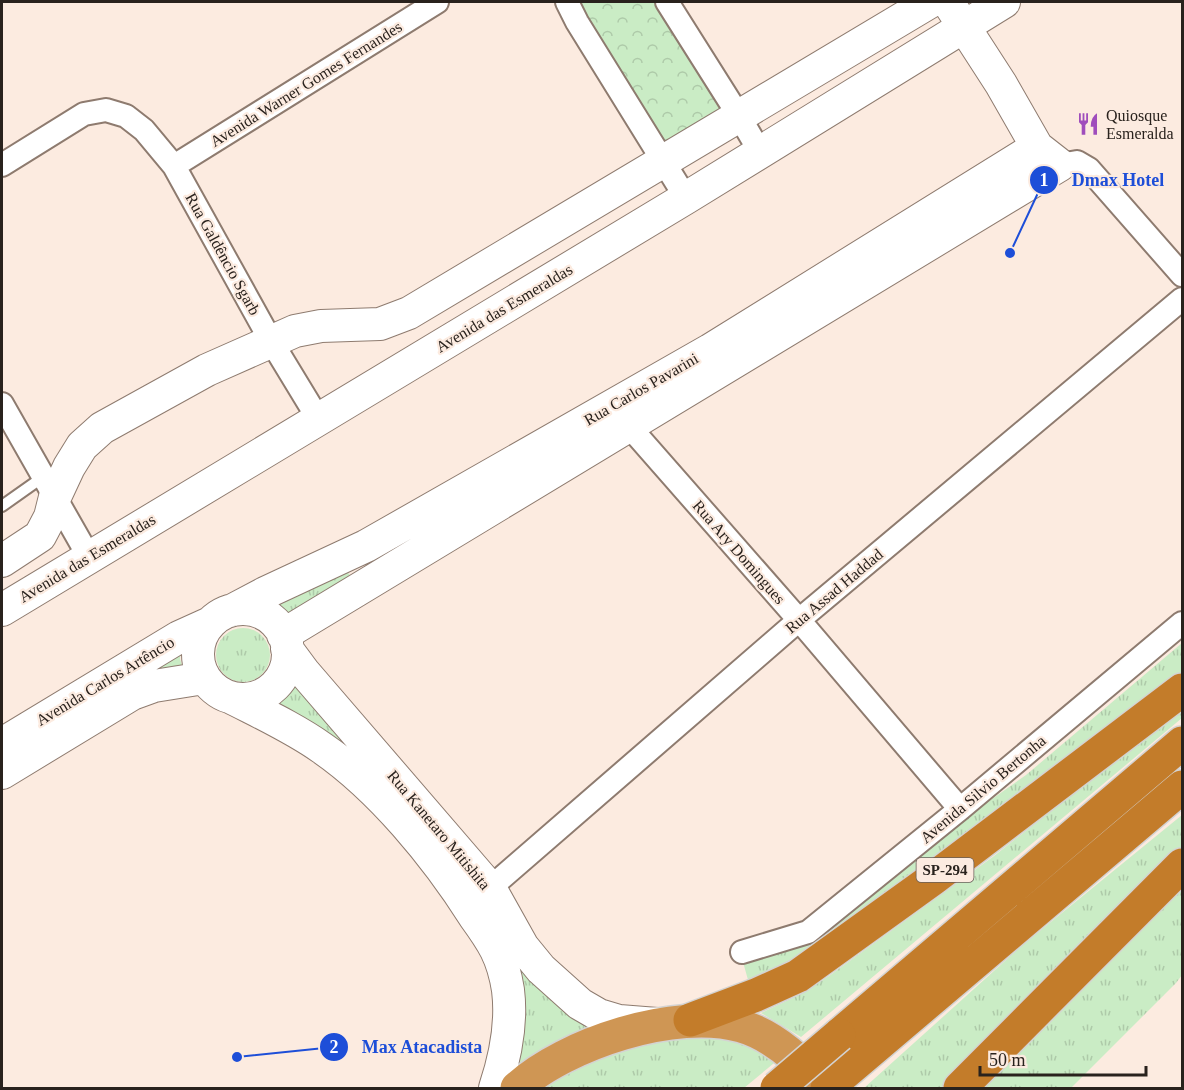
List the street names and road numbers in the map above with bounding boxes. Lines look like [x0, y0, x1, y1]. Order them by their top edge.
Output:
street label: Avenida Warner Gomes Fernandes [207, 18, 405, 150]
street label: Rua Galdêncio Sgarb [182, 190, 264, 318]
street label: Avenida das Esmeraldas [433, 261, 575, 355]
street label: Rua Carlos Pavarini [581, 349, 702, 429]
street label: Rua Ary Domingues [689, 497, 789, 608]
street label: Avenida das Esmeraldas [16, 511, 158, 605]
street label: Rua Assad Haddad [782, 545, 886, 637]
street label: Avenida Carlos Artêncio [33, 633, 177, 729]
street label: Avenida Silvio Bertonha [917, 732, 1049, 846]
street label: Rua Kanetaro Mitishita [384, 767, 494, 893]
road number: SP-294 [916, 858, 974, 882]

